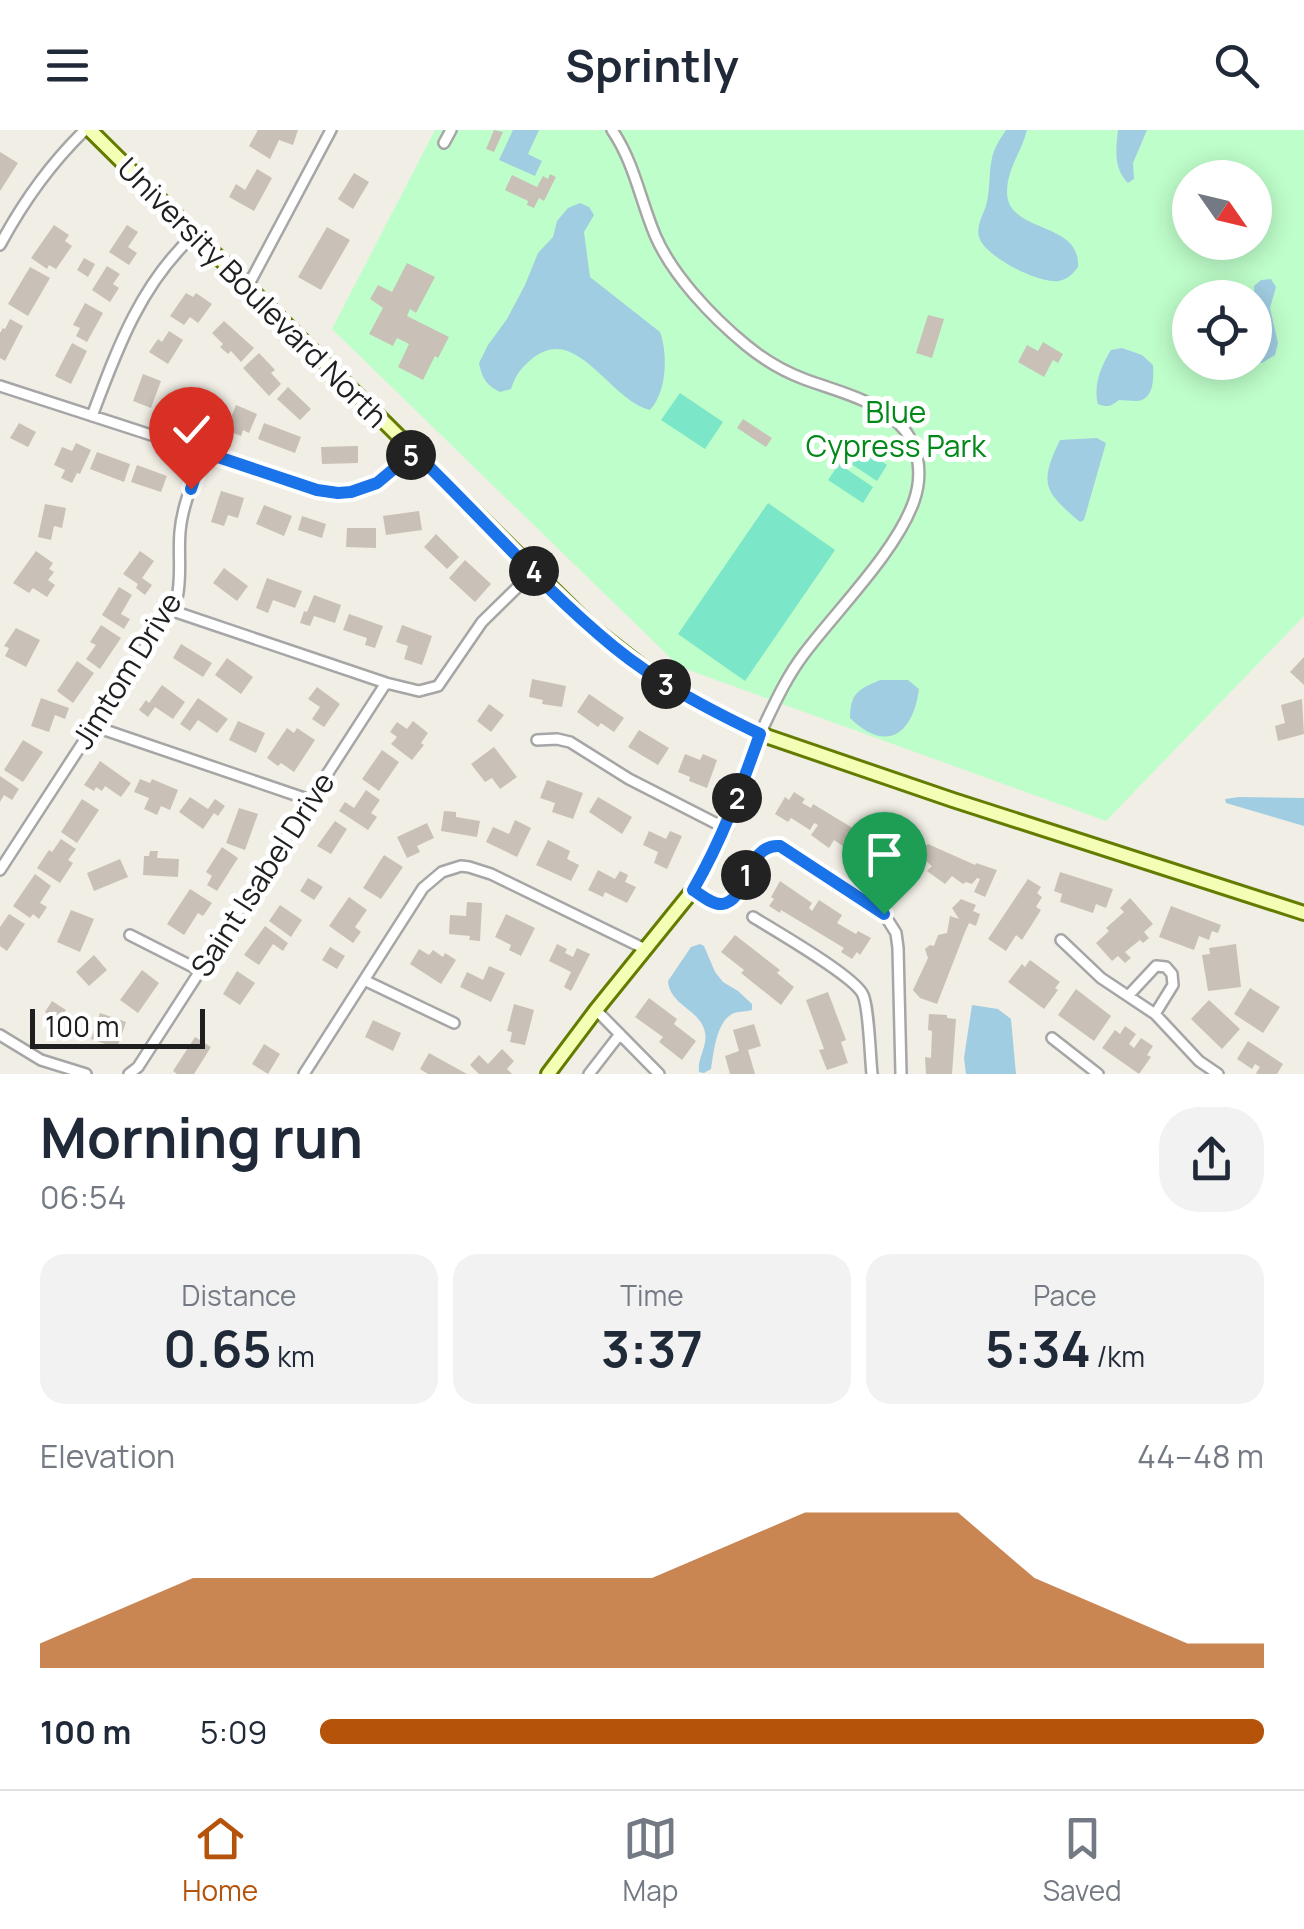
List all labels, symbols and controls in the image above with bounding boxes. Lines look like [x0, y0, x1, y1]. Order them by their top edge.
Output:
text: Sprintly [565, 34, 739, 96]
icon: menu [40, 38, 95, 93]
icon: search [1209, 38, 1264, 93]
street label: University Boulevard North [109, 148, 397, 436]
north arrow [1172, 160, 1272, 260]
map controls [1172, 160, 1272, 380]
button: locate [1172, 280, 1272, 380]
pin [149, 387, 234, 490]
park label: Blue Cypress Park [806, 391, 987, 466]
icon: check [164, 402, 219, 457]
pin: 5 [386, 430, 436, 480]
text: 5 [403, 436, 419, 474]
pin: 4 [509, 546, 559, 596]
text: 4 [525, 552, 543, 590]
street label: Jimtom Drive [62, 584, 190, 756]
pin: 3 [641, 659, 691, 709]
text: 3 [658, 665, 674, 703]
street label: Saint Isabel Drive [181, 764, 343, 984]
pin: 2 [712, 773, 762, 823]
text: 2 [729, 779, 745, 817]
pin [842, 812, 927, 915]
icon: arrive [857, 827, 912, 882]
pin: 1 [721, 850, 771, 900]
text: 1 [740, 856, 752, 894]
scale bar [30, 1004, 205, 1048]
text: 100 m [45, 1007, 119, 1045]
text: Morning run [40, 1099, 363, 1175]
button: share [1159, 1107, 1264, 1212]
text: 06:54 [40, 1175, 126, 1219]
text: Distance [182, 1276, 296, 1314]
text: Time [620, 1276, 684, 1314]
text: Pace [1033, 1276, 1097, 1314]
text: 0.65 [163, 1314, 272, 1382]
text: 3:37 [601, 1314, 703, 1382]
text: 5:34 [985, 1314, 1091, 1382]
text: km [272, 1337, 315, 1375]
text: /km [1091, 1337, 1145, 1375]
text: Elevation [40, 1434, 175, 1478]
text: 44–48 m [1137, 1434, 1264, 1478]
text: 100 m [40, 1710, 131, 1754]
text: 5:09 [200, 1710, 267, 1754]
tab: Home [182, 1811, 258, 1909]
tab: Map [623, 1811, 678, 1909]
tab: Saved [1043, 1811, 1122, 1909]

